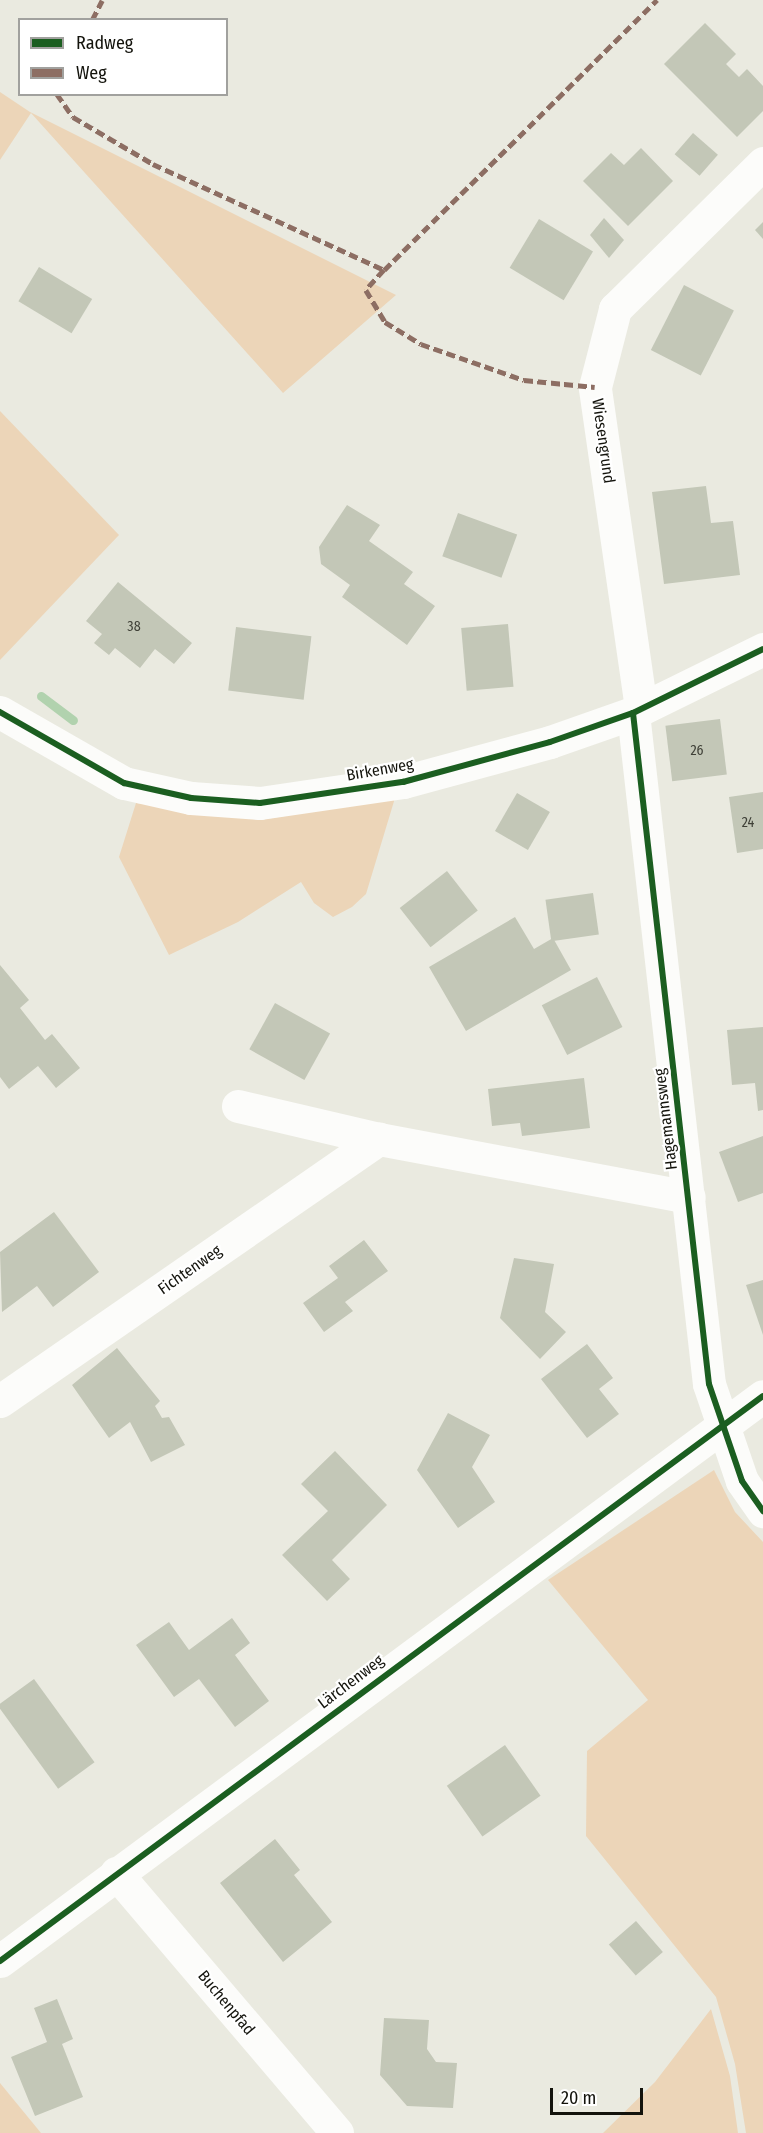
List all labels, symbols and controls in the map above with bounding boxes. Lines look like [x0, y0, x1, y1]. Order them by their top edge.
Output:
legend [18, 18, 228, 96]
text: Radweg [76, 32, 133, 54]
text: Weg [76, 62, 107, 84]
street label: Wiesengrund [588, 397, 618, 485]
house number: 38 [127, 619, 141, 635]
house number: 26 [690, 743, 704, 759]
street label: Birkenweg [345, 755, 415, 785]
house number: 24 [742, 815, 754, 831]
street label: Hagemannsweg [650, 1067, 682, 1171]
street label: Fichtenweg [155, 1241, 225, 1299]
street label: Lärchenweg [314, 1651, 388, 1713]
street label: Buchenpfad [194, 1967, 258, 2039]
scale bar [553, 2076, 646, 2114]
text: 20 m [561, 2087, 596, 2109]

